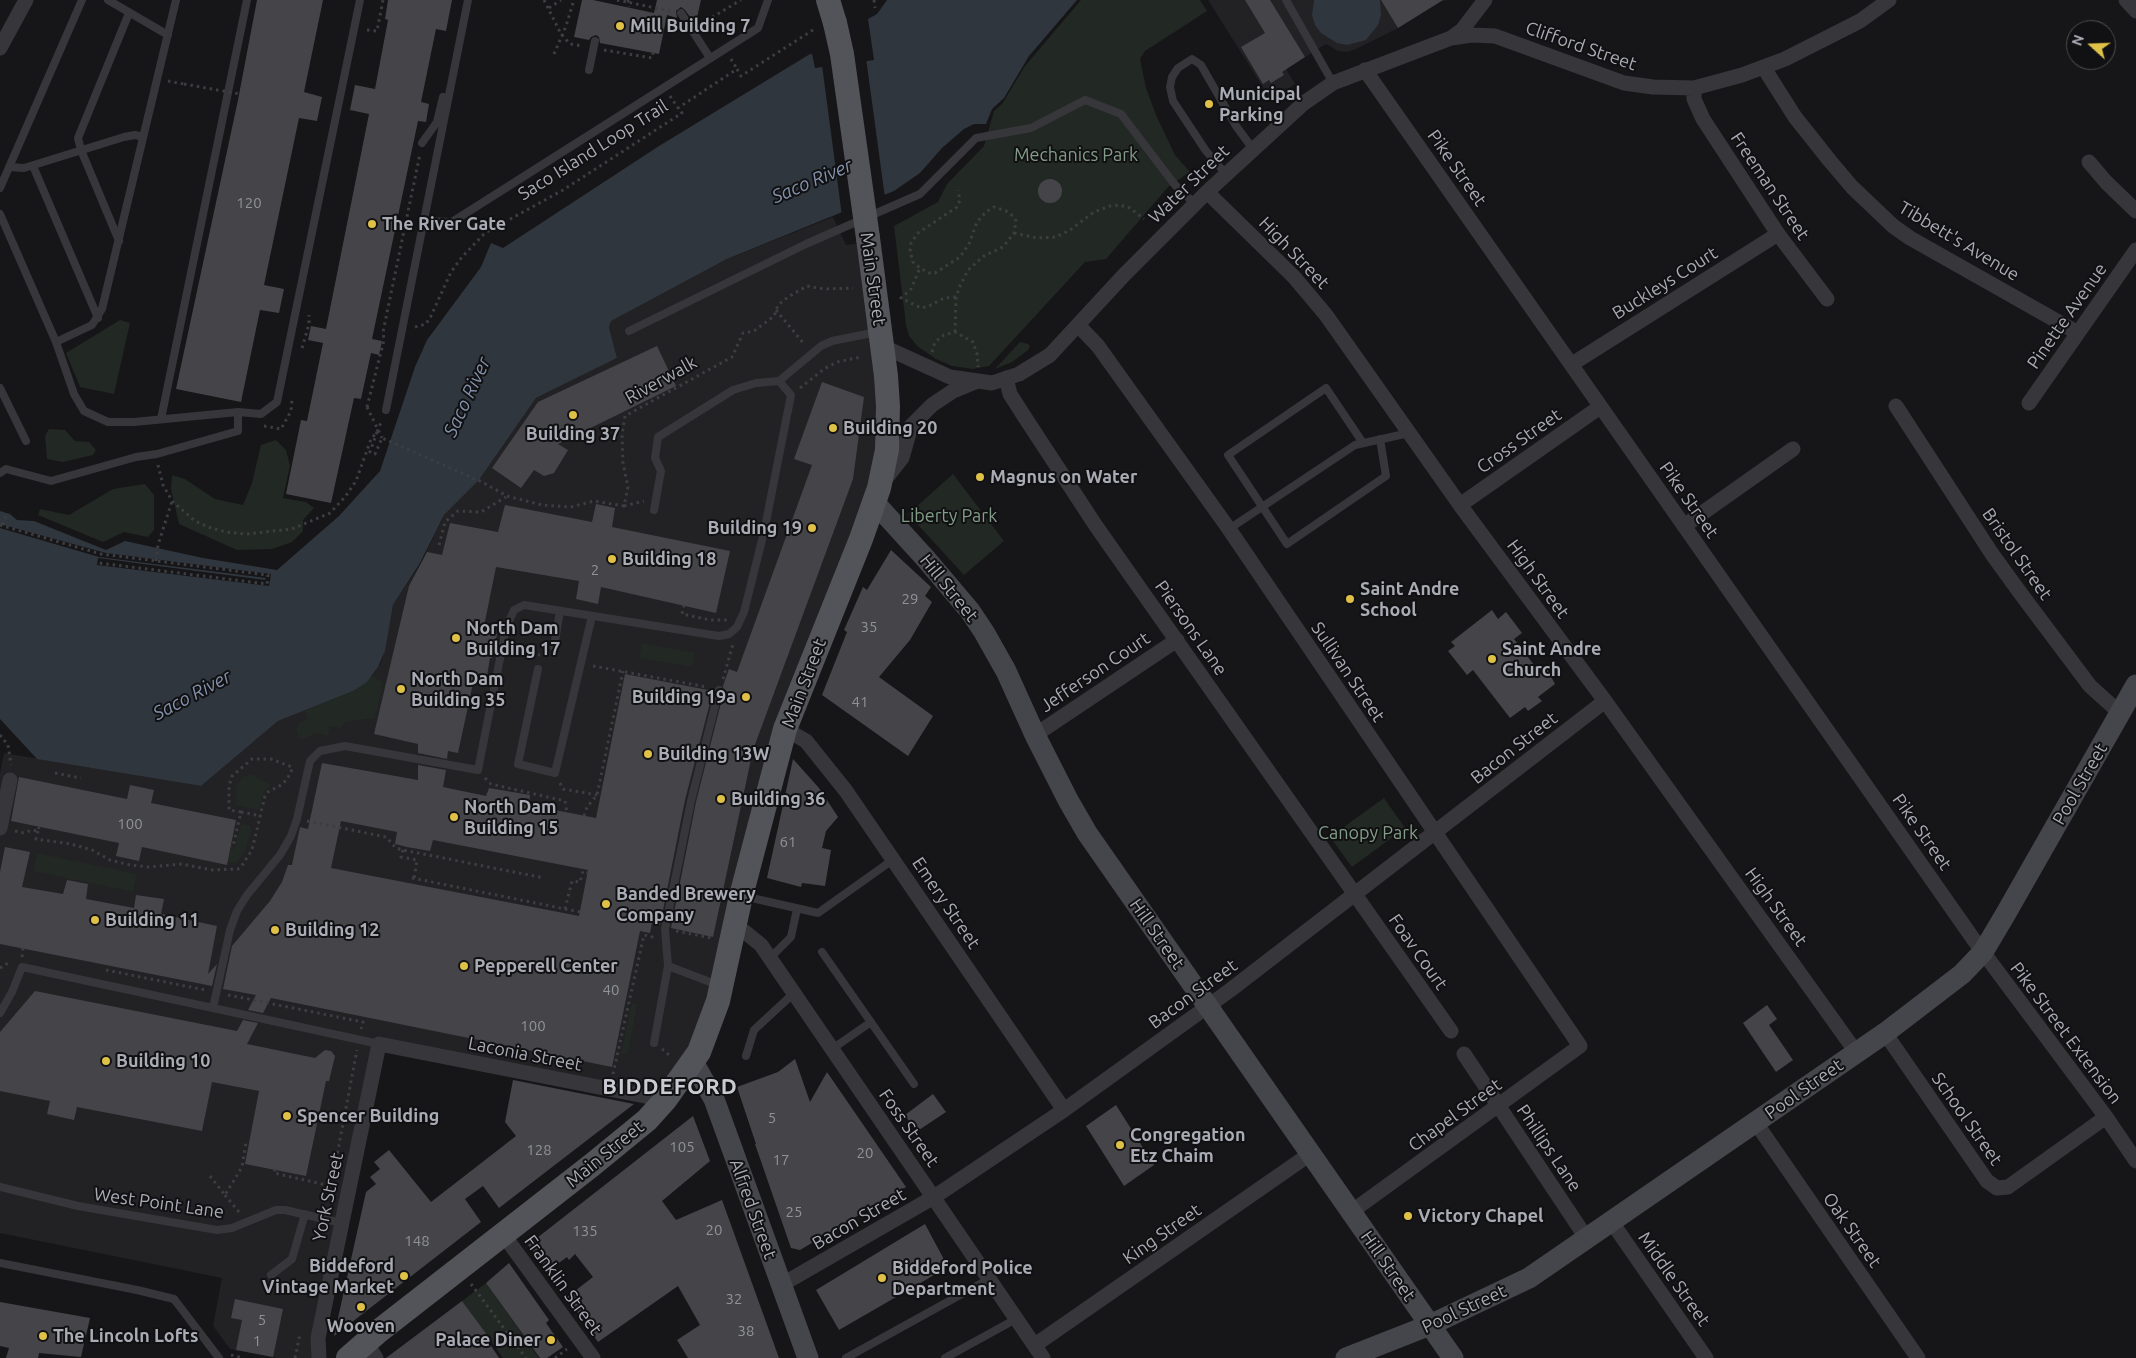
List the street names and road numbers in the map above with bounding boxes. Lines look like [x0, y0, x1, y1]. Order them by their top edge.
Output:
street label: Clifford Street [1523, 17, 1639, 75]
street label: Saco Island Loop Trail [514, 95, 672, 205]
street label: Pike Street [1423, 126, 1491, 210]
street label: Freeman Street [1726, 128, 1814, 244]
street label: Water Street [1144, 140, 1234, 228]
street label: Tibbett's Avenue [1895, 197, 2023, 285]
street label: High Street [1254, 212, 1334, 294]
street label: Main Street [856, 231, 890, 327]
street label: Buckleys Court [1608, 242, 1722, 324]
street label: Pinette Avenue [2023, 259, 2111, 373]
street label: Riverwalk [621, 352, 701, 408]
street label: Cross Street [1473, 404, 1565, 478]
street label: Pike Street [1655, 458, 1723, 542]
street label: Bristol Street [1977, 504, 2057, 604]
street label: High Street [1502, 535, 1574, 623]
street label: Hill Street [915, 550, 983, 626]
street label: Piersons Lane [1150, 576, 1232, 680]
street label: Sullivan Street [1307, 618, 1389, 726]
street label: Jefferson Court [1036, 627, 1154, 717]
street label: Main Street [777, 635, 831, 731]
street label: Bacon Street [1466, 707, 1562, 789]
street label: Pool Street [2048, 739, 2112, 829]
street label: Pike Street [1888, 790, 1956, 874]
street label: Emery Street [907, 853, 985, 953]
street label: High Street [1740, 863, 1812, 951]
street label: Hill Street [1125, 895, 1189, 973]
street label: Foav Court [1384, 910, 1452, 994]
street label: Bacon Street [1145, 955, 1241, 1033]
street label: Pike Street Extension [2006, 958, 2126, 1108]
street label: Laconia Street [466, 1032, 584, 1076]
street label: Pool Street [1761, 1054, 1847, 1124]
street label: School Street [1927, 1068, 2007, 1170]
street label: Chapel Street [1404, 1074, 1506, 1156]
street label: Foss Street [874, 1085, 944, 1171]
street label: Phillips Lane [1512, 1100, 1586, 1196]
street label: Main Street [562, 1116, 648, 1192]
street label: York Street [308, 1151, 348, 1243]
street label: Alfred Street [725, 1156, 781, 1262]
street label: West Point Lane [93, 1183, 225, 1223]
street label: Bacon Street [808, 1184, 910, 1254]
street label: Oak Street [1818, 1188, 1886, 1272]
street label: King Street [1119, 1199, 1205, 1269]
street label: Hill Street [1356, 1227, 1420, 1305]
street label: Middle Street [1634, 1228, 1714, 1330]
street label: Franklin Street [519, 1231, 607, 1339]
street label: Pool Street [1418, 1280, 1510, 1338]

